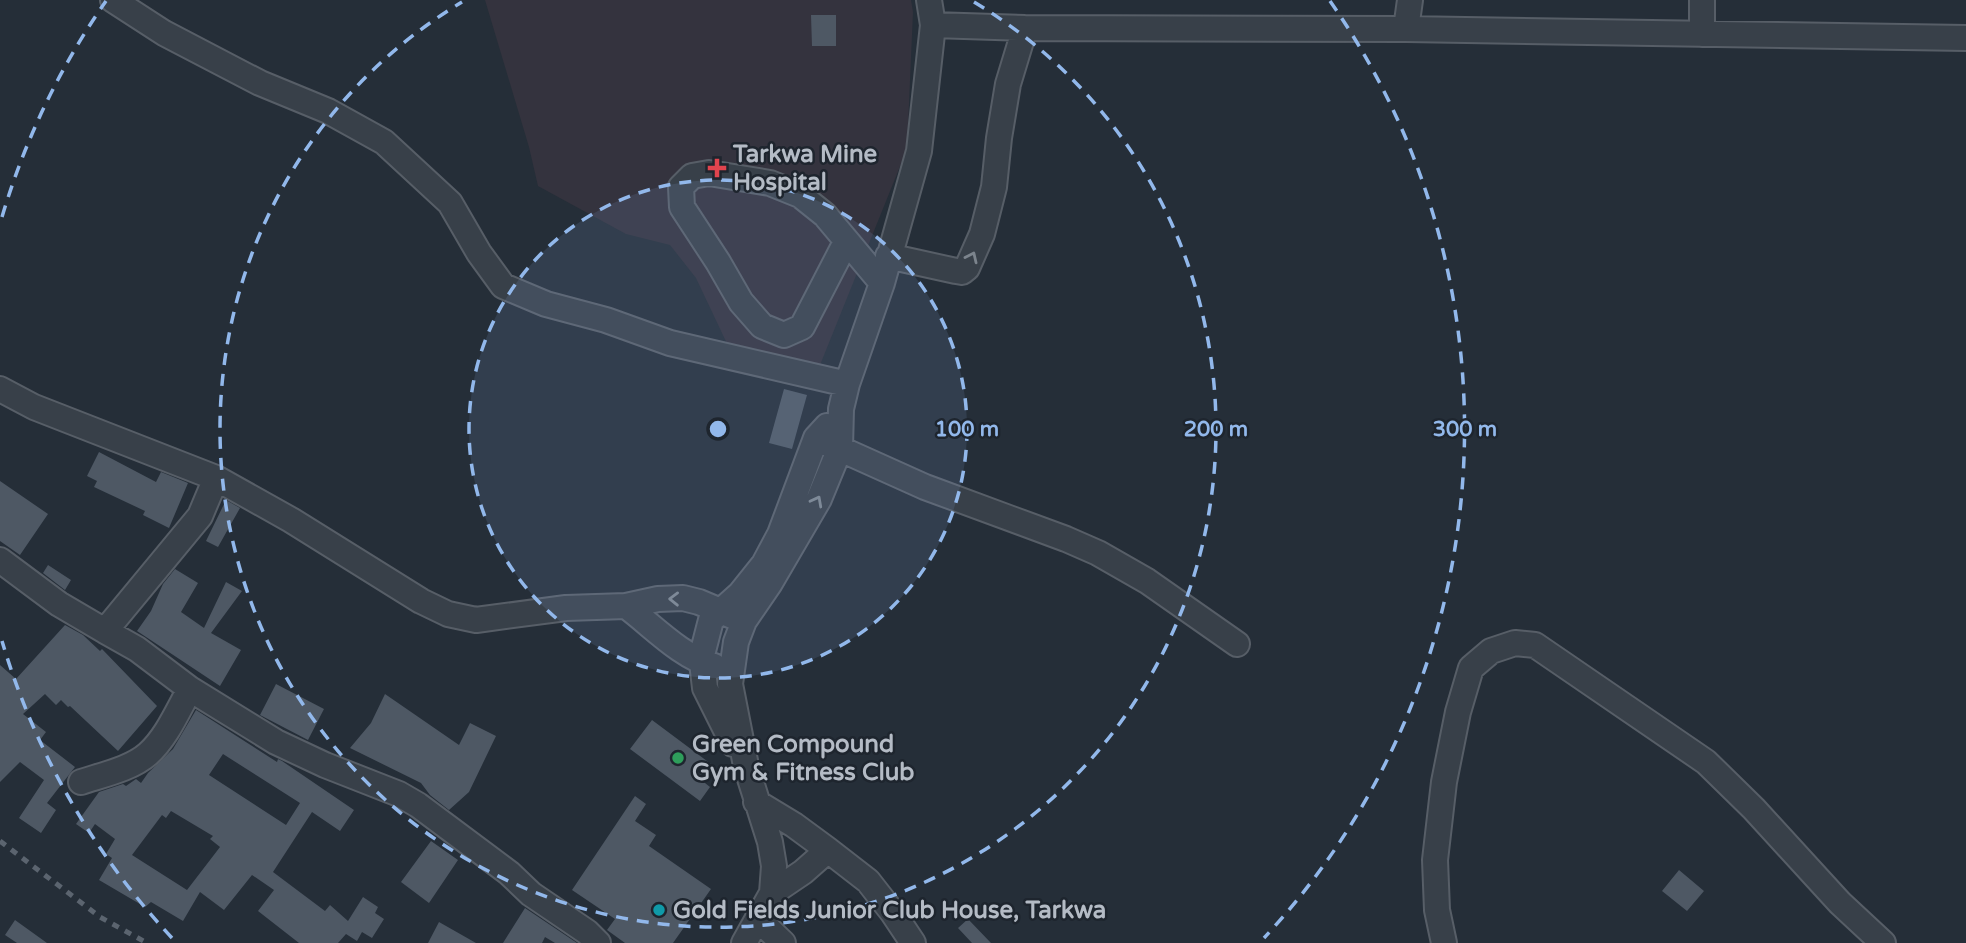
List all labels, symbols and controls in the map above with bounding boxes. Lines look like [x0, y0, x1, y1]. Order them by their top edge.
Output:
place label: Tarkwa Mine Hospital [732, 140, 878, 197]
marker: Tarkwa Mine Hospital [707, 158, 727, 178]
one-way arrow [963, 252, 977, 264]
centre of rings [706, 417, 730, 441]
text: 100 m [935, 417, 999, 442]
text: 200 m [1184, 417, 1248, 442]
text: 300 m [1433, 417, 1497, 442]
one-way arrow [809, 496, 822, 508]
one-way arrow [668, 591, 678, 607]
place label: Green Compound Gym & Fitness Club [692, 730, 915, 787]
marker: Green Compound Gym & Fitness Club [670, 750, 686, 766]
place label: Gold Fields Junior Club House, Tarkwa [673, 896, 1106, 925]
marker: Gold Fields Junior Club House, Tarkwa [651, 902, 667, 918]

